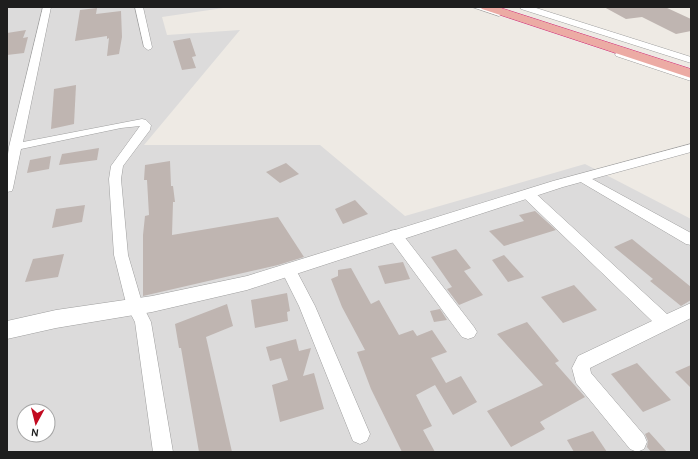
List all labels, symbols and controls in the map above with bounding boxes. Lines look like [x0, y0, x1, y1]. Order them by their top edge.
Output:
north arrow [16, 403, 56, 443]
text: N [30, 425, 40, 439]

